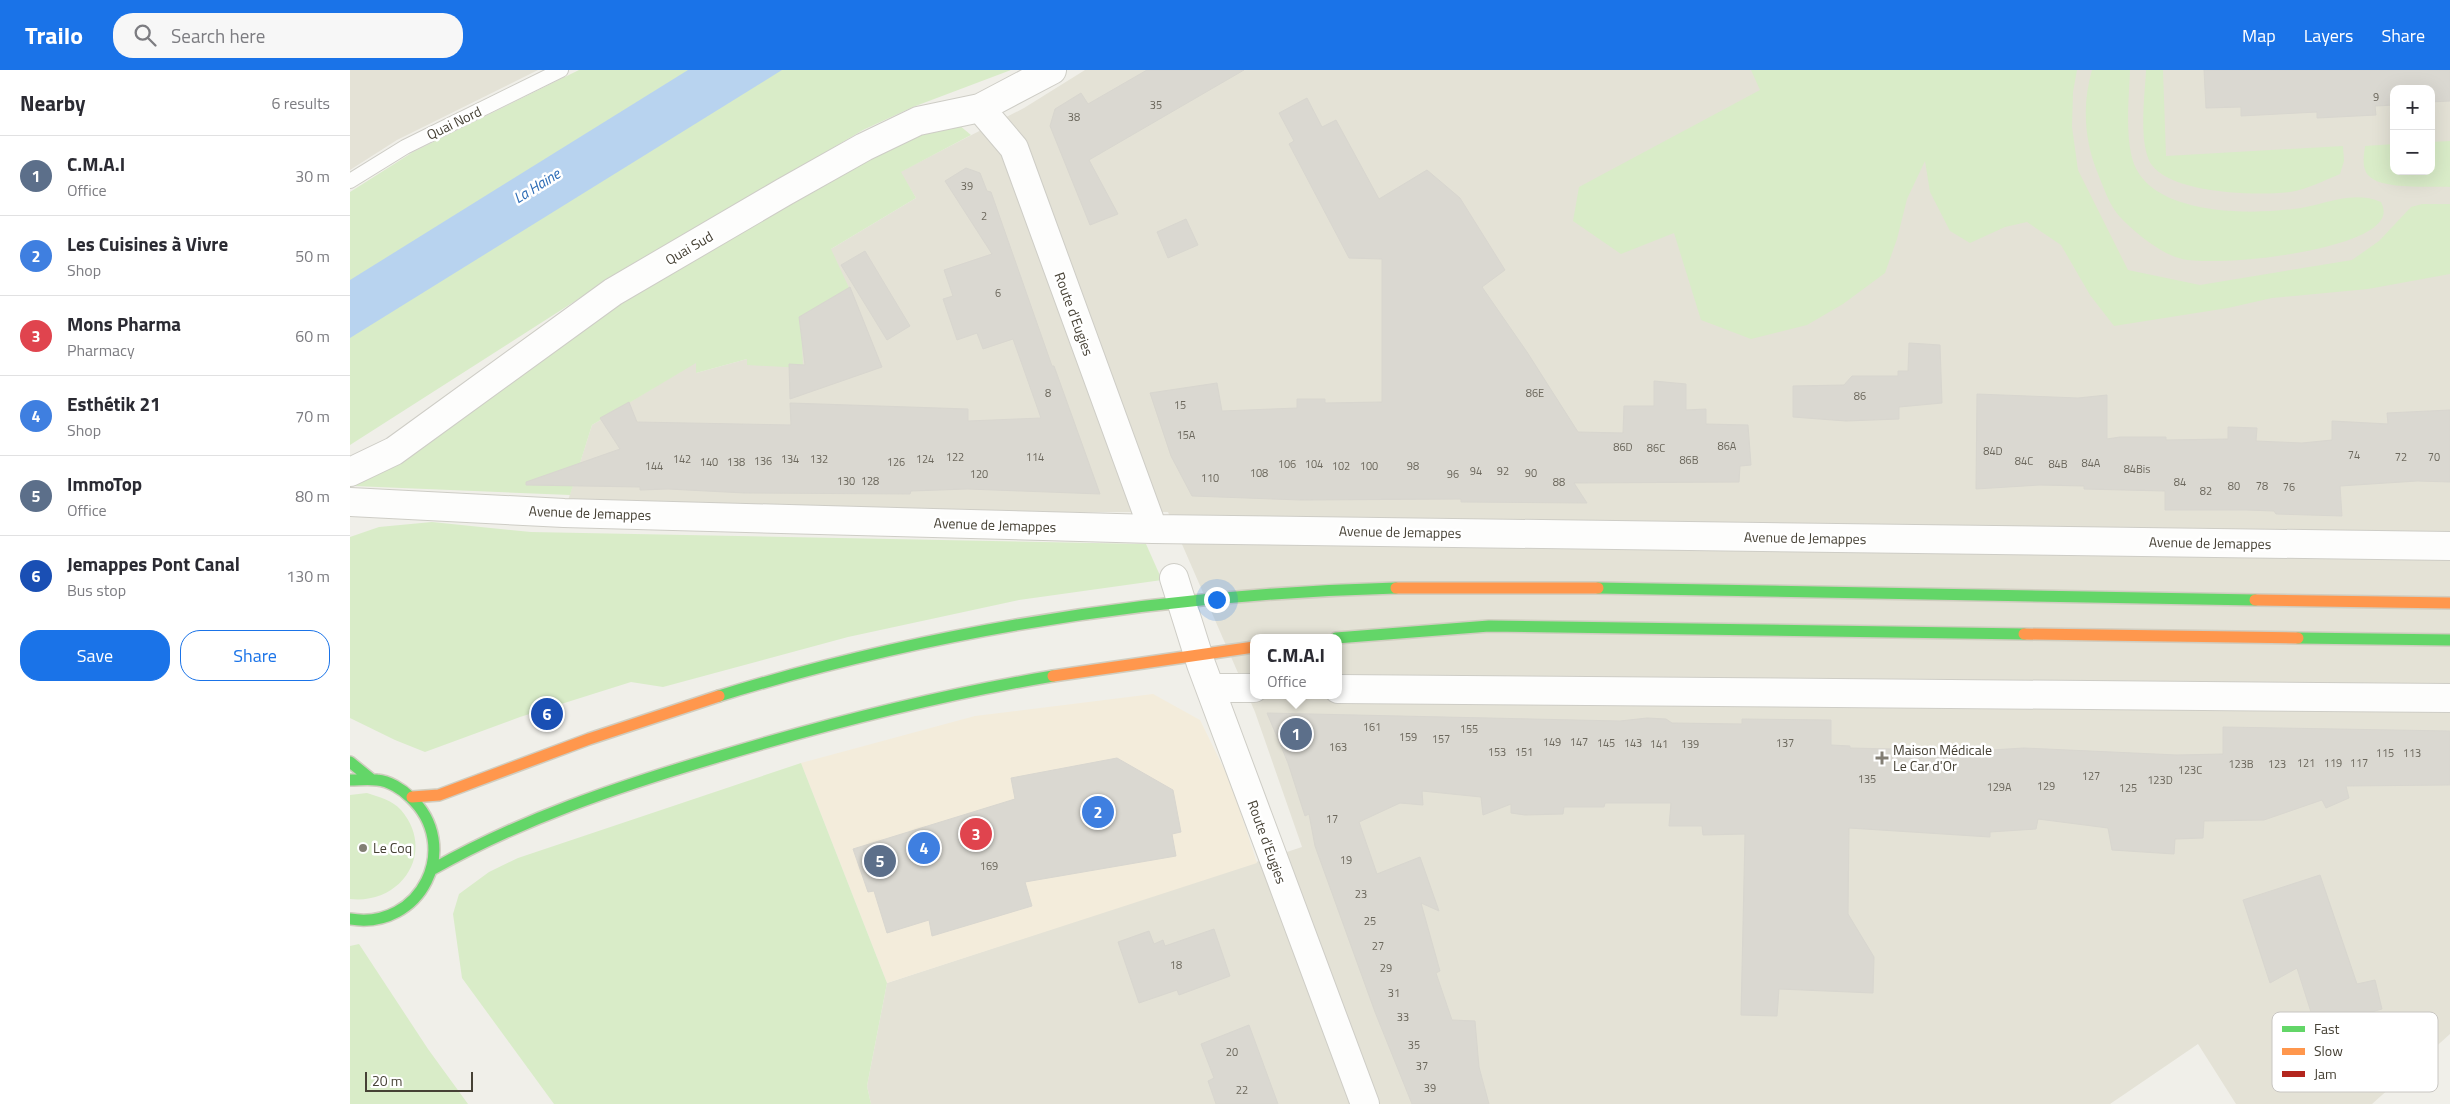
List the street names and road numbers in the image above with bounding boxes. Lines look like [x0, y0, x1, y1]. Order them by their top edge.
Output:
street label: Quai Nord [423, 100, 485, 145]
street label: Quai Sud [661, 225, 717, 270]
street label: Route d'Eugies [1050, 269, 1099, 359]
street label: Avenue de Jemappes [528, 500, 652, 525]
street label: Avenue de Jemappes [933, 512, 1057, 537]
street label: Avenue de Jemappes [1339, 520, 1461, 543]
street label: Avenue de Jemappes [1744, 526, 1866, 549]
street label: Avenue de Jemappes [2149, 531, 2271, 554]
street label: Route d'Eugies [1243, 797, 1292, 887]

